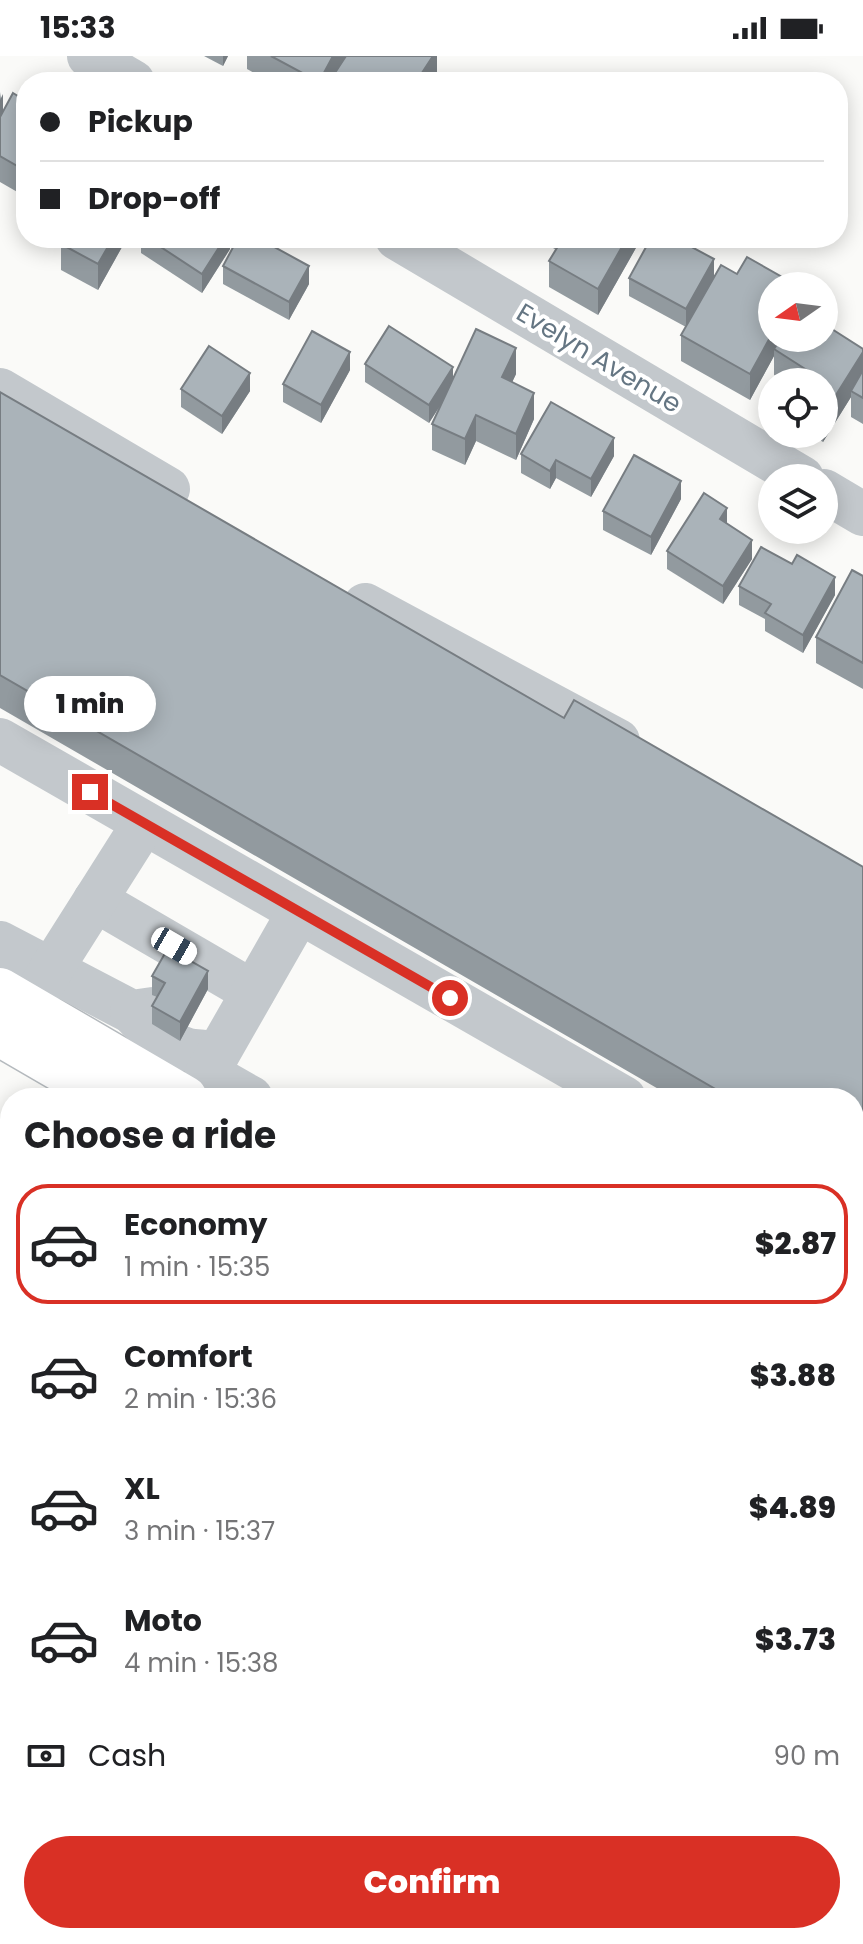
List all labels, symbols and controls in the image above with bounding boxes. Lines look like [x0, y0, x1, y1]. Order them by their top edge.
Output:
text: 15:33 [40, 6, 116, 49]
text: Pickup [88, 100, 193, 143]
text: Drop-off [88, 177, 220, 220]
north arrow [758, 272, 838, 352]
map controls [758, 272, 838, 544]
street label: Evelyn Avenue [510, 295, 688, 421]
button: locate [758, 368, 838, 448]
button: layers [758, 464, 838, 544]
callout: 1 min [24, 676, 156, 732]
text: 1 min [56, 686, 124, 722]
route end [72, 774, 108, 810]
car [147, 924, 201, 968]
route start [432, 980, 468, 1016]
text: Choose a ride [24, 1110, 276, 1161]
text: Economy [124, 1203, 268, 1246]
icon: car [28, 1208, 100, 1280]
text: $2.87 [755, 1222, 836, 1265]
text: 1 min · 15:35 [124, 1249, 270, 1285]
text: Comfort [124, 1335, 253, 1378]
icon: car [28, 1340, 100, 1412]
text: $3.88 [750, 1354, 836, 1397]
text: 2 min · 15:36 [124, 1381, 277, 1417]
text: XL [124, 1467, 160, 1510]
icon: car [28, 1472, 100, 1544]
text: $4.89 [749, 1486, 836, 1529]
text: 3 min · 15:37 [124, 1513, 275, 1549]
text: Moto [124, 1599, 202, 1642]
icon: car [28, 1604, 100, 1676]
text: $3.73 [755, 1618, 836, 1661]
text: 4 min · 15:38 [124, 1645, 278, 1681]
icon: cash [24, 1734, 68, 1778]
text: Cash [88, 1734, 166, 1777]
text: 90 m [774, 1738, 840, 1774]
button: Confirm [24, 1836, 840, 1928]

